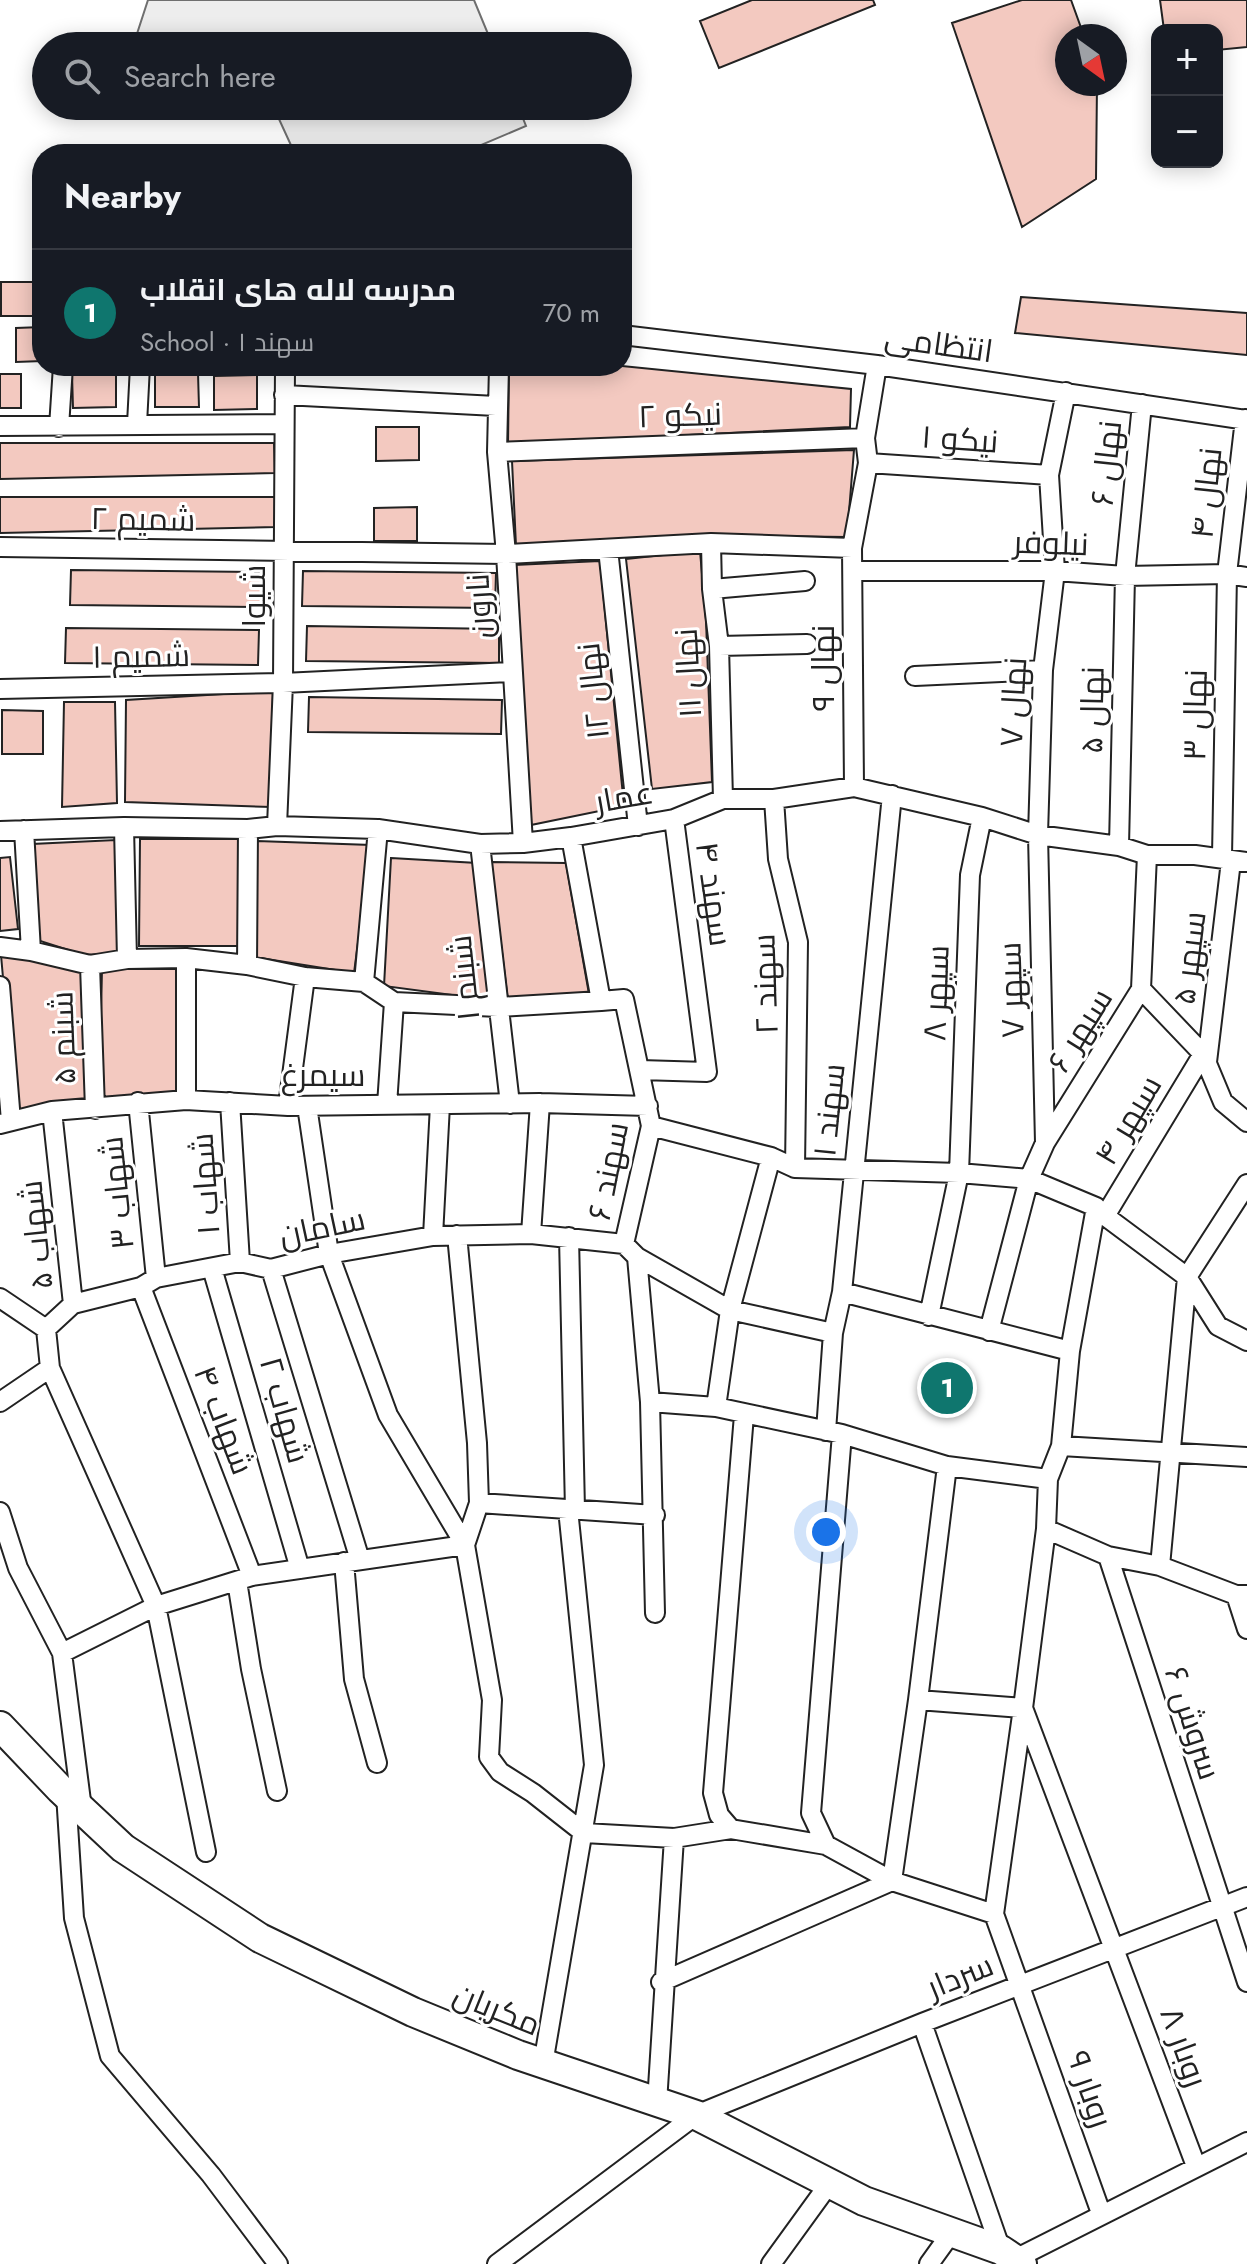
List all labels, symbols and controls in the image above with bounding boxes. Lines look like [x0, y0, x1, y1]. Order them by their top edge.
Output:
north arrow [1055, 24, 1127, 96]
map controls [1151, 24, 1223, 168]
button: + [1151, 24, 1223, 96]
search box [32, 32, 632, 120]
icon: search [60, 54, 104, 98]
text: Search here [124, 55, 276, 98]
button: − [1151, 96, 1223, 168]
text: Nearby [64, 172, 181, 221]
text: مدرسه لاله های انقلاب [140, 268, 456, 311]
text: 1 [83, 294, 97, 332]
text: 70 m [543, 294, 600, 332]
street label: انتظامی [882, 314, 996, 374]
text: School · سهند ۱ [140, 323, 314, 361]
street label: نیکو ۲ [637, 391, 723, 439]
street label: نیکو ۱ [920, 413, 1000, 465]
street label: نهال ۶ [1079, 418, 1133, 508]
street label: نهال ۴ [1178, 445, 1234, 541]
street label: شمیم ۲ [90, 495, 196, 543]
street label: نیلوفر [1011, 519, 1089, 567]
street label: شیوا [231, 565, 277, 627]
street label: نارون [454, 572, 504, 640]
street label: نهال ۹ [800, 625, 846, 711]
street label: نهال ۱۱ [663, 627, 713, 719]
street label: شمیم ۱ [92, 632, 190, 680]
street label: نهال ۱۲ [565, 640, 621, 742]
street label: نهال ۷ [988, 656, 1038, 748]
street label: نهال ۵ [1068, 666, 1116, 754]
street label: نهال ۳ [1171, 669, 1219, 761]
street label: عمار [589, 769, 657, 825]
street label: سهند ۴ [684, 839, 744, 949]
street label: سپهر ۵ [1160, 909, 1218, 1007]
street label: شبنم ۱ [437, 933, 491, 1023]
street label: سهند ۲ [740, 933, 790, 1035]
street label: سپهر ۷ [986, 941, 1036, 1039]
street label: سپهر ۸ [911, 944, 961, 1042]
street label: سپهر ۶ [1036, 979, 1124, 1081]
street label: شبنم ۵ [38, 990, 88, 1086]
street label: سیمرغ [281, 1052, 365, 1098]
street label: سهند ۱ [801, 1061, 857, 1159]
street label: سپهر ۴ [1083, 1066, 1173, 1174]
street label: سهند ۶ [576, 1118, 640, 1224]
street label: شهاب ۱ [179, 1132, 231, 1236]
street label: شهاب ۳ [88, 1134, 146, 1252]
street label: شهاب ۵ [7, 1178, 65, 1292]
street label: سامان [275, 1195, 369, 1259]
street label: شهاب ۲ [248, 1351, 322, 1469]
pin: 1 [921, 1358, 973, 1418]
street label: شهاب ۴ [182, 1359, 266, 1481]
your location [806, 1512, 846, 1552]
street label: سروش ۶ [1153, 1660, 1233, 1786]
street label: سردار [918, 1942, 1000, 2011]
street label: مکریان [446, 1971, 548, 2047]
street label: روبار ۸ [1148, 2001, 1220, 2093]
street label: روبار ۹ [1055, 2044, 1125, 2134]

